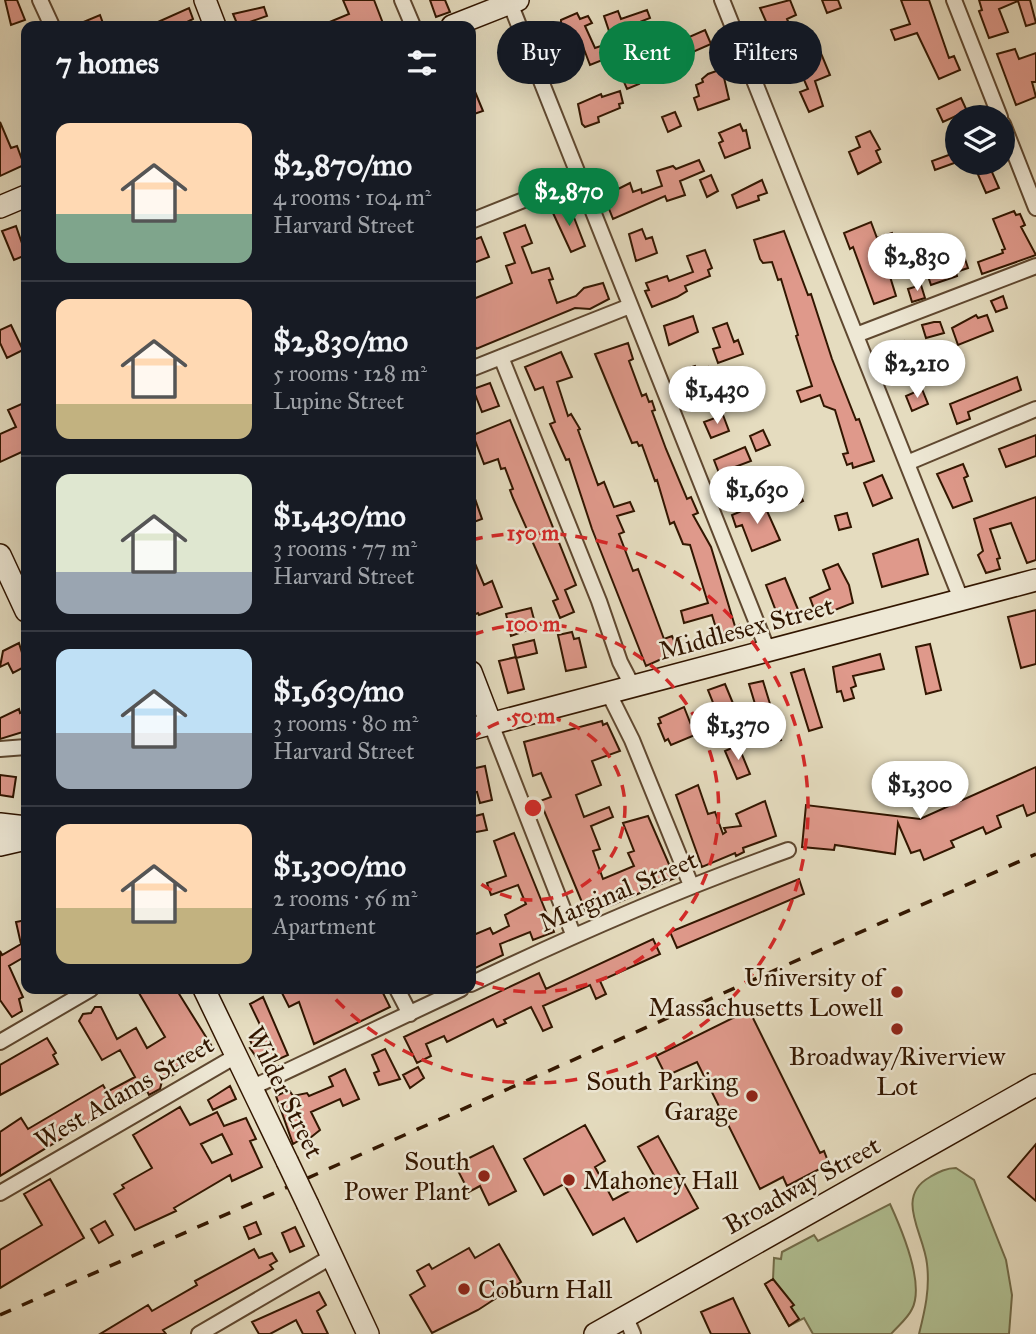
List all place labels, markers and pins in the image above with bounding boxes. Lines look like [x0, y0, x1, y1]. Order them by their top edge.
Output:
pin: $2,870 [512, 168, 626, 228]
pin: $2,830 [860, 233, 974, 293]
pin: $2,210 [860, 340, 974, 400]
pin: $1,430 [660, 366, 774, 426]
pin: $1,630 [700, 466, 814, 526]
pin: $1,370 [681, 702, 795, 762]
pin: $1,300 [863, 762, 977, 821]
centre of rings [521, 796, 545, 820]
place label: University of Massachusetts Lowell [648, 961, 887, 1023]
marker: University of Massachusetts Lowell [889, 984, 905, 1000]
marker: Broadway/Riverview Lot [889, 1021, 905, 1037]
place label: Broadway/Riverview Lot [789, 1040, 1006, 1102]
place label: South Parking Garage [586, 1065, 739, 1127]
marker: South Parking Garage [744, 1088, 760, 1104]
place label: South Power Plant [344, 1145, 471, 1207]
place label: Mahoney Hall [583, 1164, 739, 1196]
marker: South Power Plant [476, 1168, 492, 1184]
marker: Mahoney Hall [561, 1172, 577, 1188]
place label: Coburn Hall [478, 1273, 612, 1305]
marker: Coburn Hall [456, 1281, 472, 1297]

